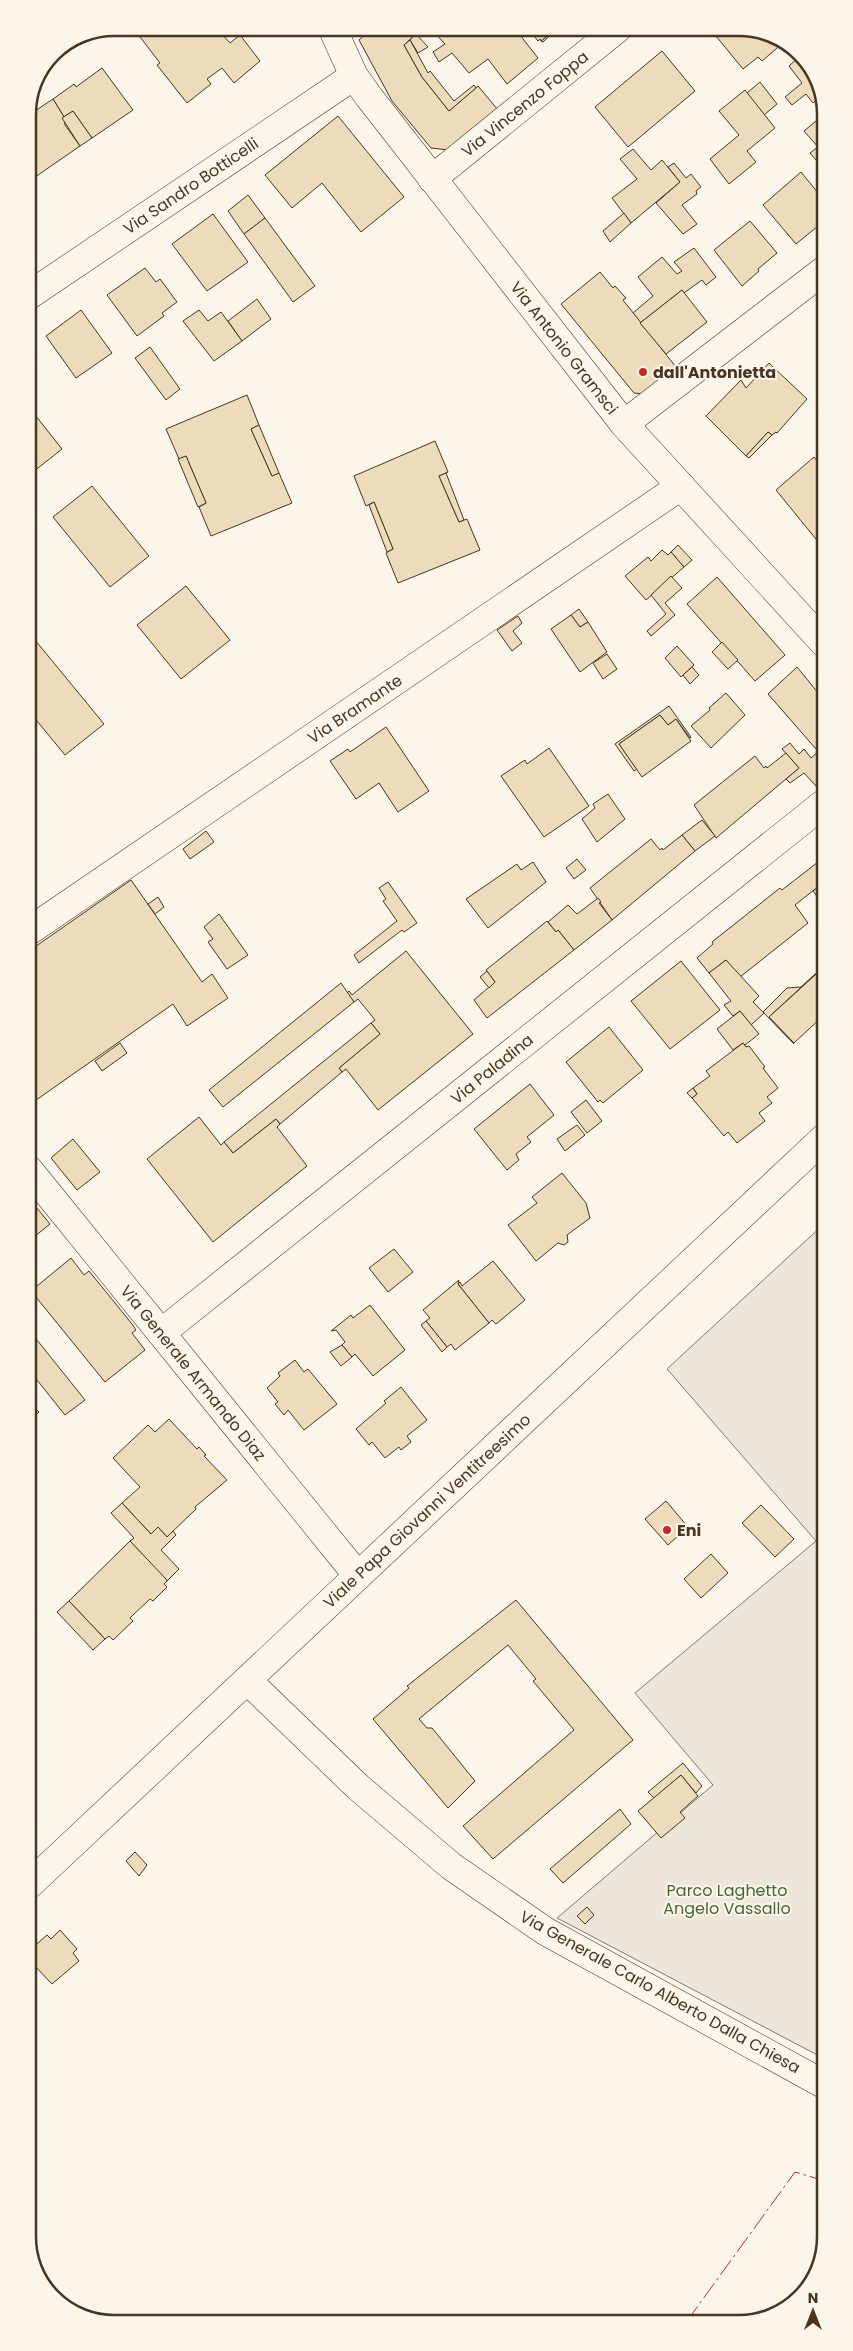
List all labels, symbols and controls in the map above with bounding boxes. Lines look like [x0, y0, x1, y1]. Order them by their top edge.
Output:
street label: Via Vincenzo Foppa [457, 46, 593, 162]
street label: Via Sandro Botticelli [119, 132, 263, 240]
street label: Via Antonio Gramsci [505, 277, 623, 419]
place label: dall'Antonietta [653, 361, 776, 384]
marker: dall'Antonietta [637, 366, 649, 378]
street label: Via Bramante [303, 669, 407, 749]
street label: Via Paladina [446, 1028, 538, 1110]
street label: Via Generale Armando Diaz [115, 1280, 271, 1466]
street label: Viale Papa Giovanni Ventitreesimo [318, 1408, 536, 1614]
place label: Eni [677, 1519, 701, 1542]
marker: Eni [661, 1524, 673, 1536]
park label: Parco Laghetto Angelo Vassallo [663, 1879, 791, 1920]
street label: Via Generale Carlo Alberto Dalla Chiesa [516, 1905, 804, 2079]
north arrow [788, 2286, 838, 2336]
text: N [808, 2288, 818, 2308]

